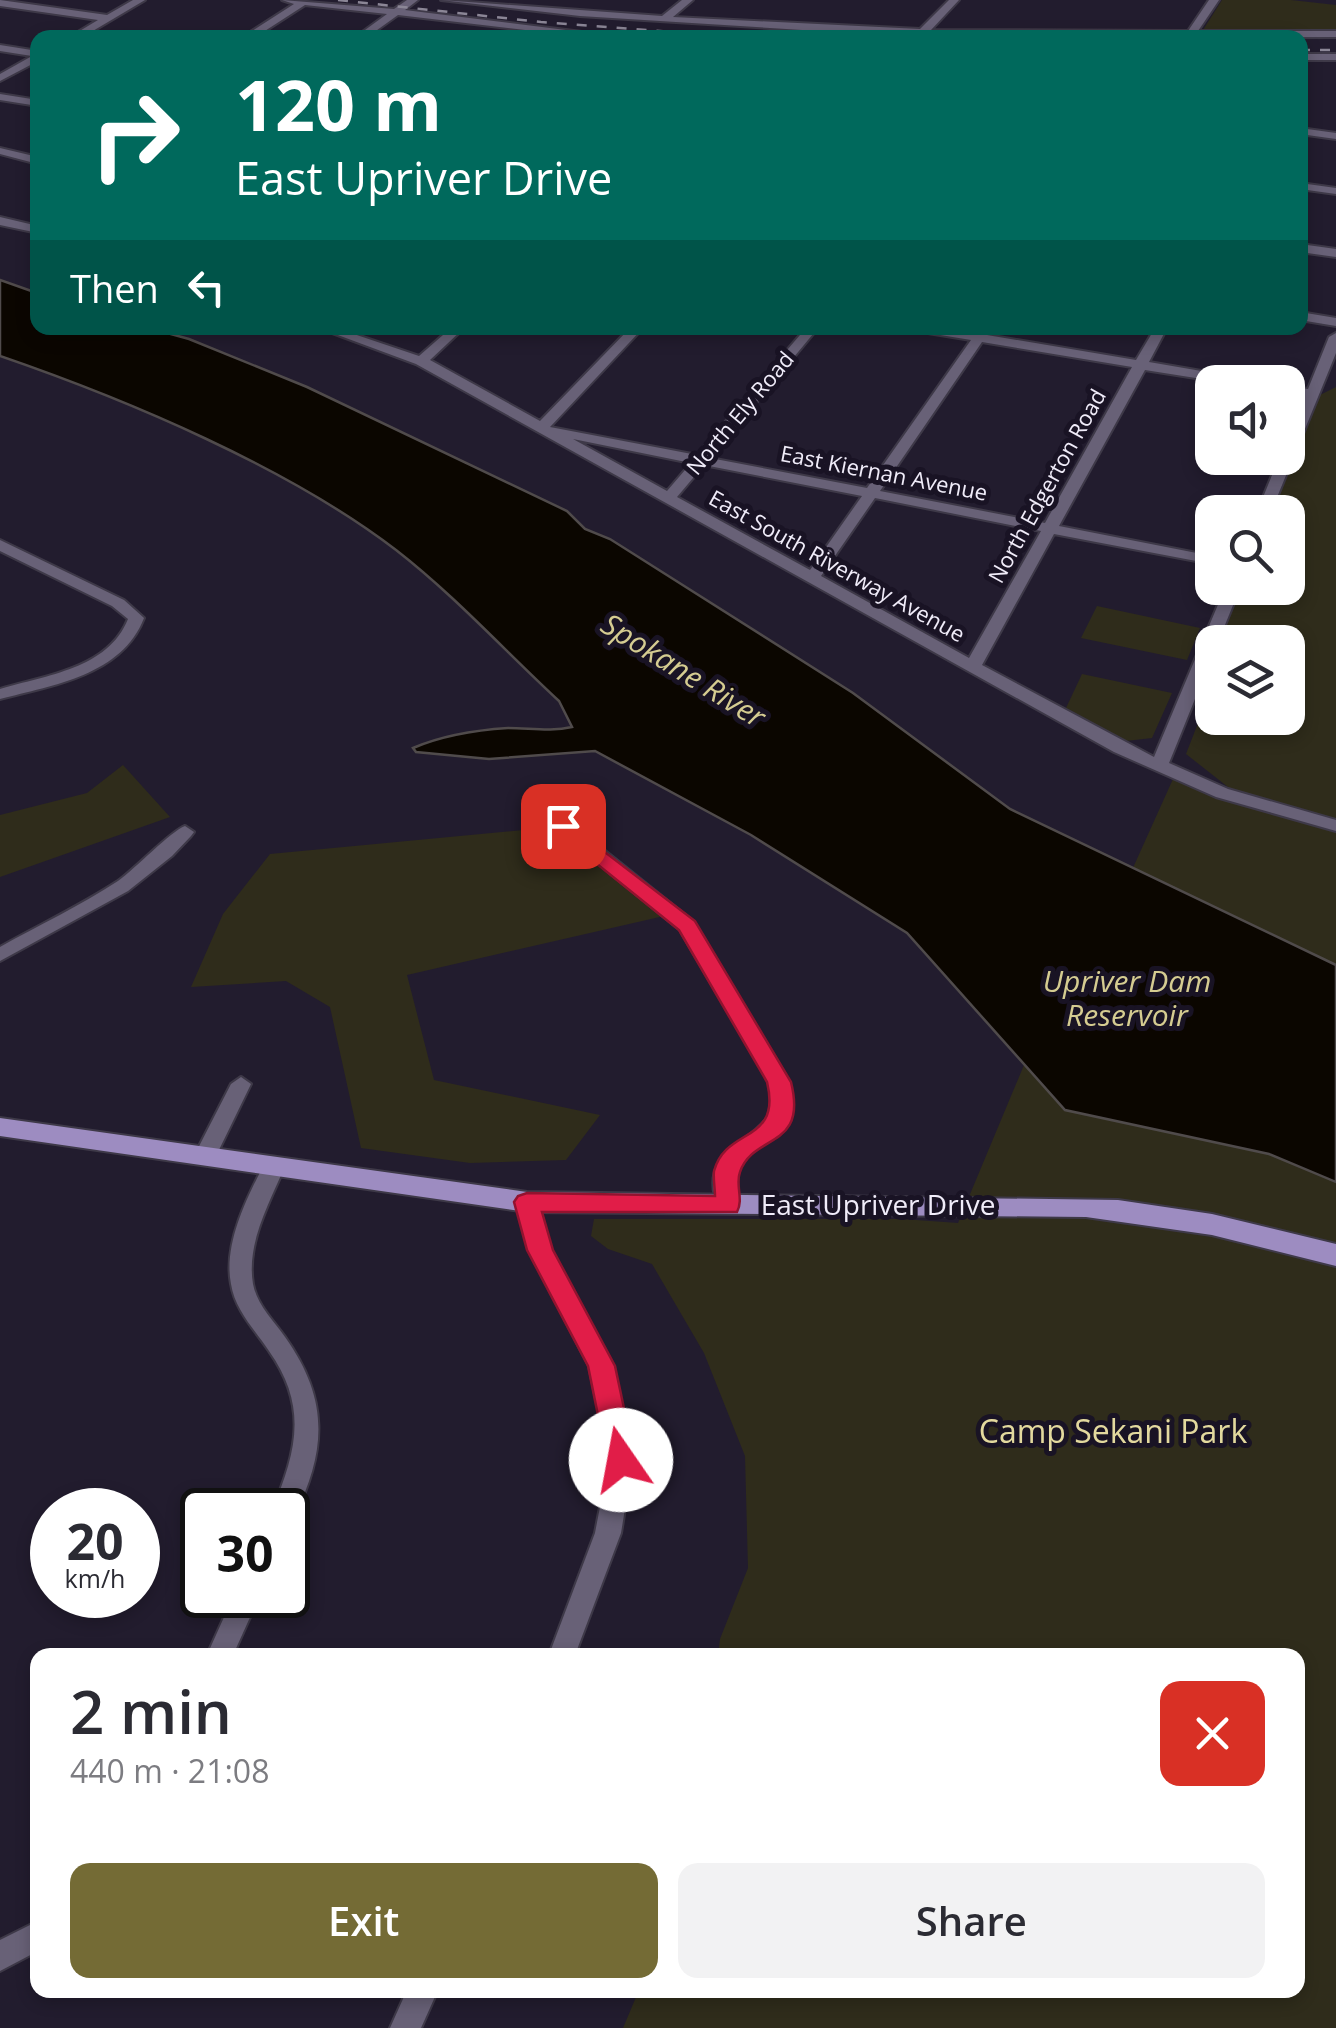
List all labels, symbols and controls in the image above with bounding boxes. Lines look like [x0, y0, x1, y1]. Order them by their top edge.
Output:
text: 120 m [235, 56, 442, 152]
icon: right [70, 70, 200, 200]
text: East Upriver Drive [235, 147, 612, 208]
icon: left [179, 260, 234, 315]
text: Then [70, 262, 159, 314]
street label: North Ely Road [679, 344, 800, 481]
map controls [1195, 365, 1305, 735]
button: sound [1195, 365, 1305, 475]
street label: North Edgerton Road [980, 383, 1112, 588]
street label: East Kiernan Avenue [778, 437, 990, 507]
street label: East South Riverway Avenue [704, 482, 971, 648]
button: search [1195, 495, 1305, 605]
water label: Spokane River [594, 603, 775, 737]
button: layers [1195, 625, 1305, 735]
pin [521, 784, 606, 869]
icon: arrive [536, 799, 591, 854]
water label: Upriver Dam Reservoir [1043, 960, 1211, 1035]
street label: East Upriver Drive [761, 1185, 995, 1223]
position arrow [569, 1408, 673, 1512]
park label: Camp Sekani Park [979, 1409, 1247, 1452]
speed limit sign: 30 [180, 1488, 310, 1618]
text: 20 [66, 1507, 124, 1575]
text: km/h [65, 1561, 125, 1595]
text: 2 min [70, 1670, 232, 1752]
button: close [1160, 1681, 1265, 1786]
text: 440 m · 21:08 [70, 1749, 269, 1792]
button: Exit [70, 1863, 658, 1978]
button: Share [678, 1863, 1265, 1978]

